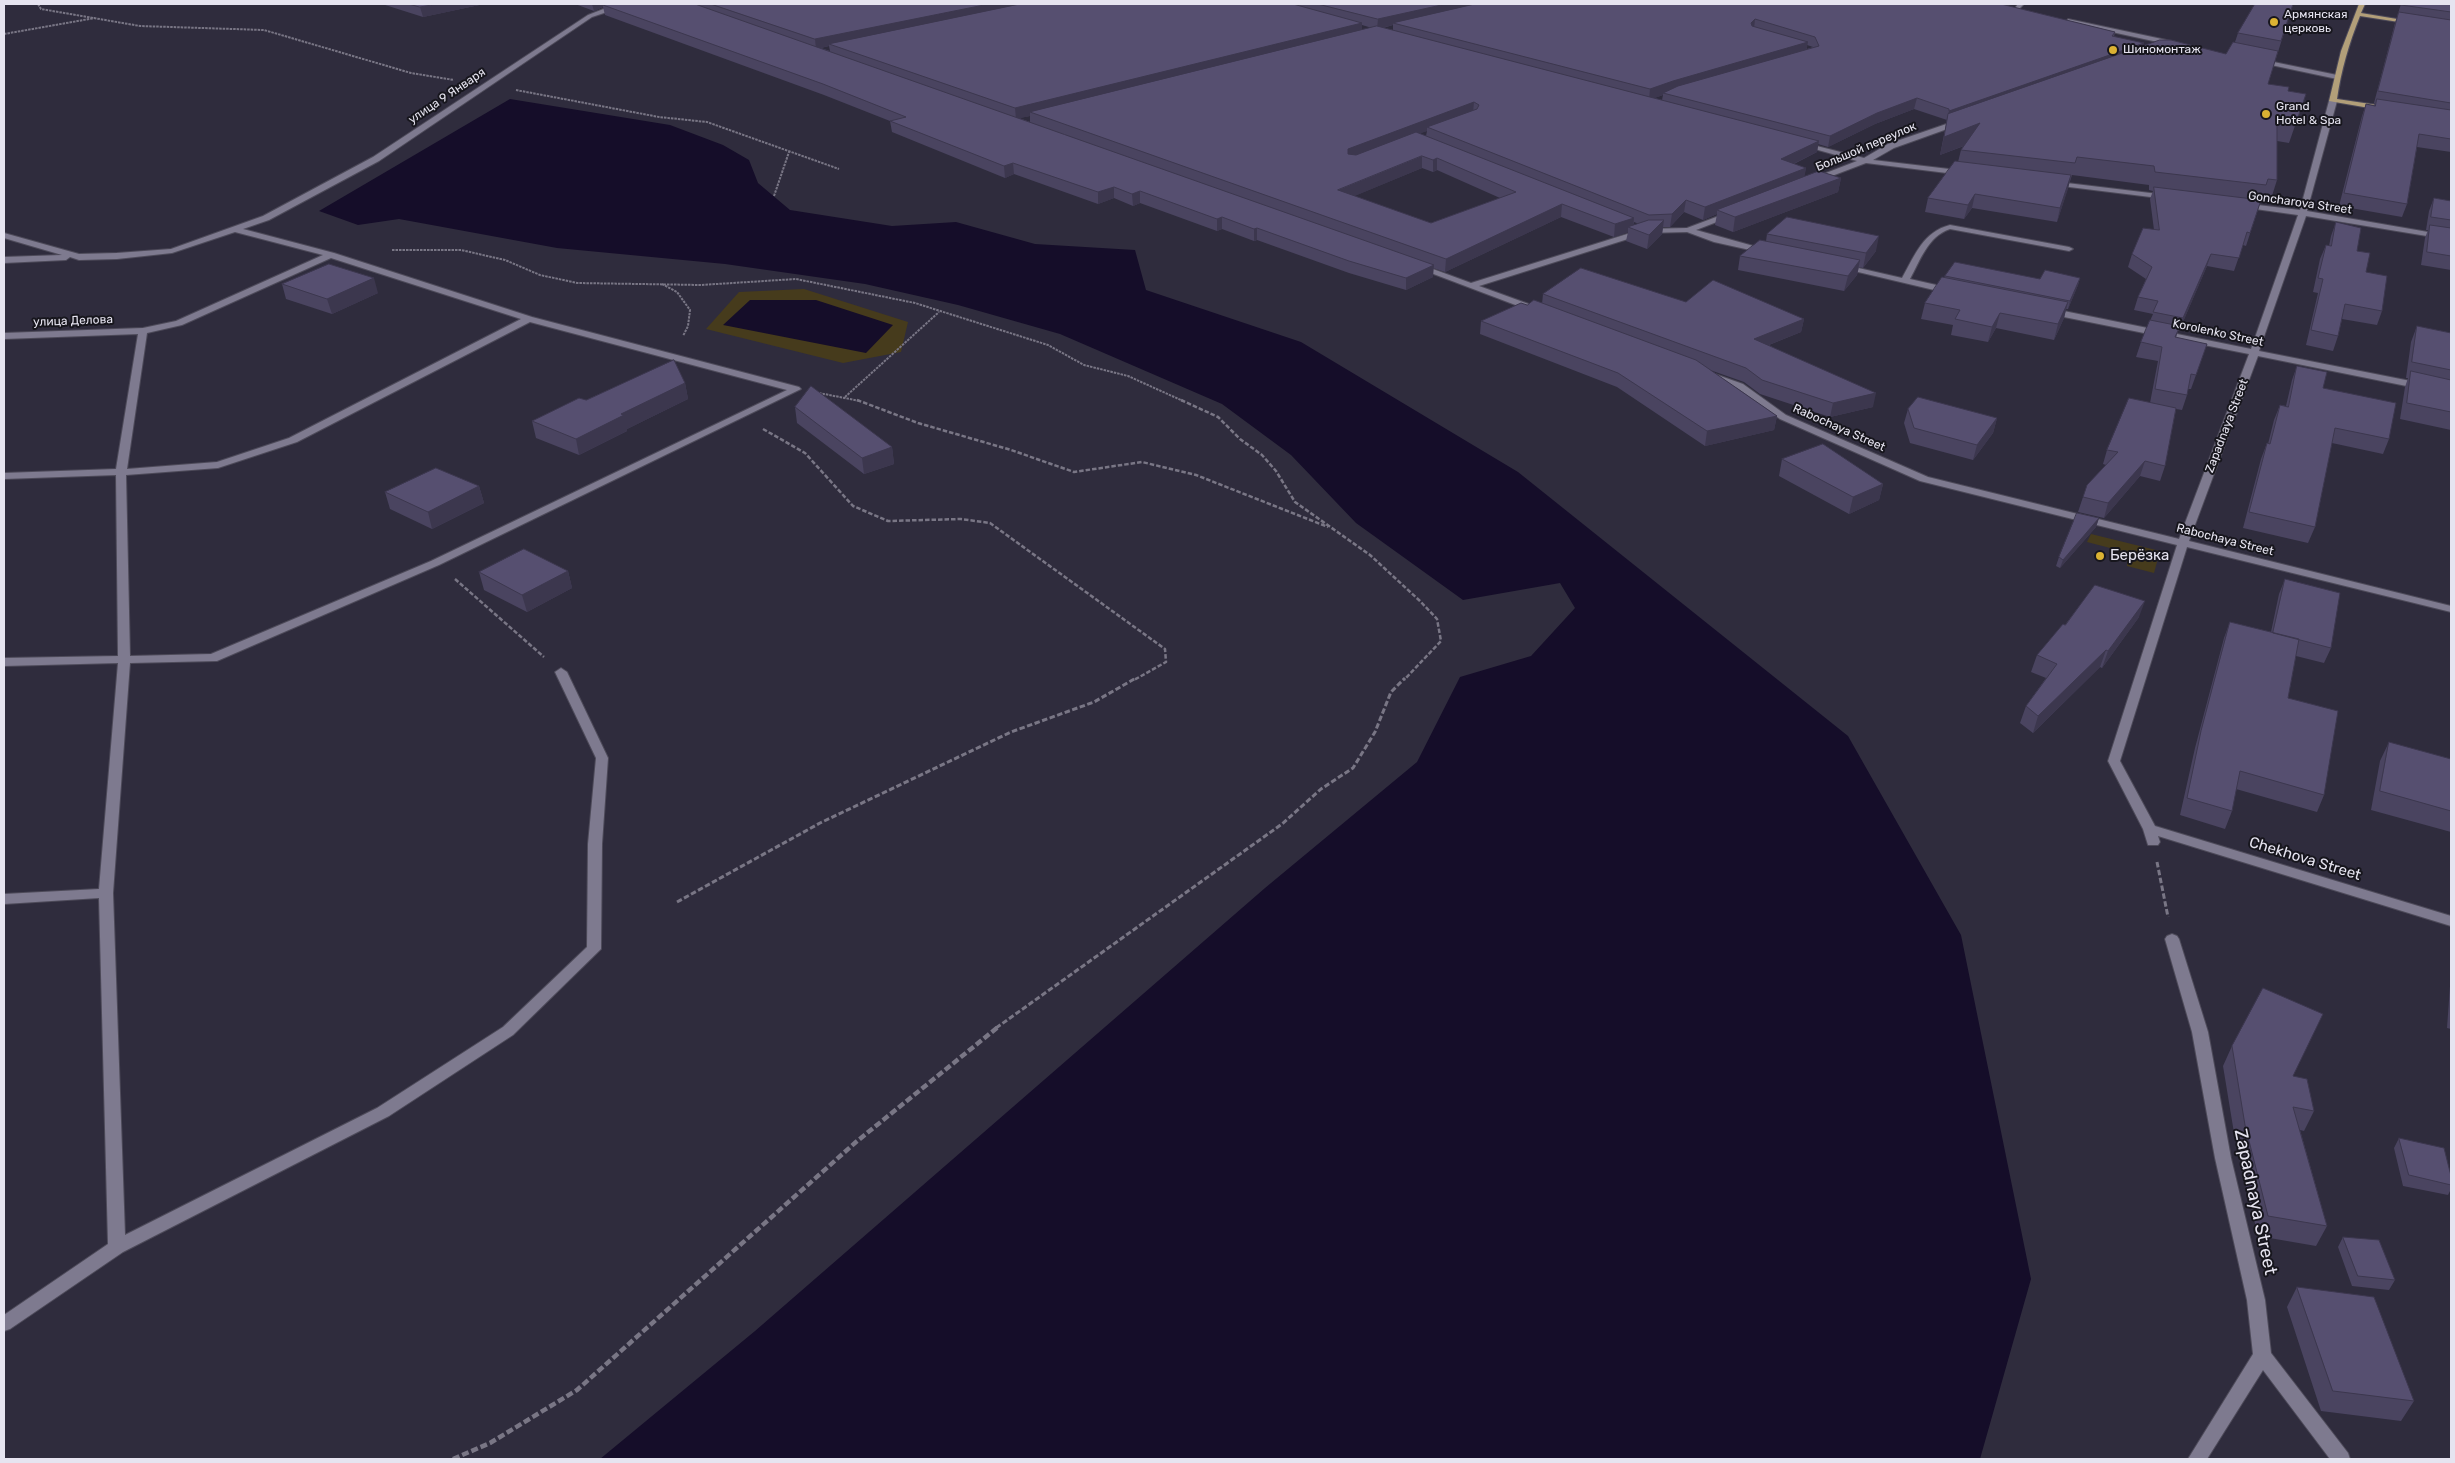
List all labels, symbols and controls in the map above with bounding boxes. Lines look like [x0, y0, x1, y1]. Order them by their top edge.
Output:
place label: Армянская церковь [2284, 8, 2347, 36]
marker: Армянская церковь [2268, 16, 2280, 28]
place label: Шиномонтаж [2123, 43, 2201, 57]
marker: Шиномонтаж [2107, 44, 2119, 56]
street label: улица 9 Января [406, 65, 488, 127]
place label: Grand Hotel & Spa [2276, 100, 2341, 128]
marker: Grand Hotel & Spa [2260, 108, 2272, 120]
street label: Большой переулок [1814, 119, 1918, 175]
street label: Goncharova Street [2247, 189, 2353, 217]
street label: улица Делова [33, 312, 113, 330]
street label: Korolenko Street [2171, 316, 2265, 350]
street label: Zapadnaya Street [2203, 377, 2251, 475]
street label: Rabochaya Street [1791, 401, 1887, 455]
street label: Rabochaya Street [2175, 521, 2275, 559]
place label: Берёзка [2110, 547, 2169, 565]
marker: Берёзка [2094, 550, 2106, 562]
street label: Chekhova Street [2247, 833, 2363, 885]
street label: Zapadnaya Street [2229, 1127, 2281, 1277]

